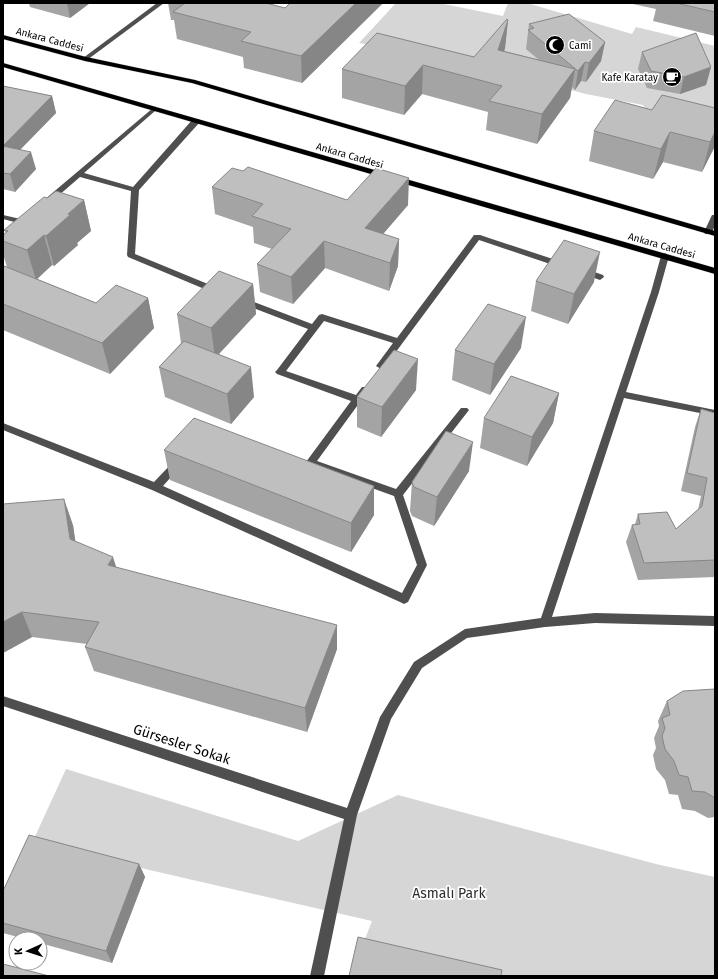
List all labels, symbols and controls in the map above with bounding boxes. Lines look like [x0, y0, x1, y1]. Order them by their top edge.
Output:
street label: Ankara Caddesi [15, 25, 85, 55]
mosque icon: Cami [544, 34, 566, 56]
place label: Cami [569, 40, 592, 52]
cafe icon: Kafe Karatay [661, 66, 683, 88]
place label: Kafe Karatay [601, 72, 658, 84]
street label: Ankara Caddesi [315, 141, 385, 171]
street label: Ankara Caddesi [627, 231, 697, 261]
street label: Gürsesler Sokak [131, 721, 233, 768]
park label: Asmalı Park [412, 885, 486, 902]
north arrow [8, 931, 48, 971]
text: K [12, 947, 25, 955]

